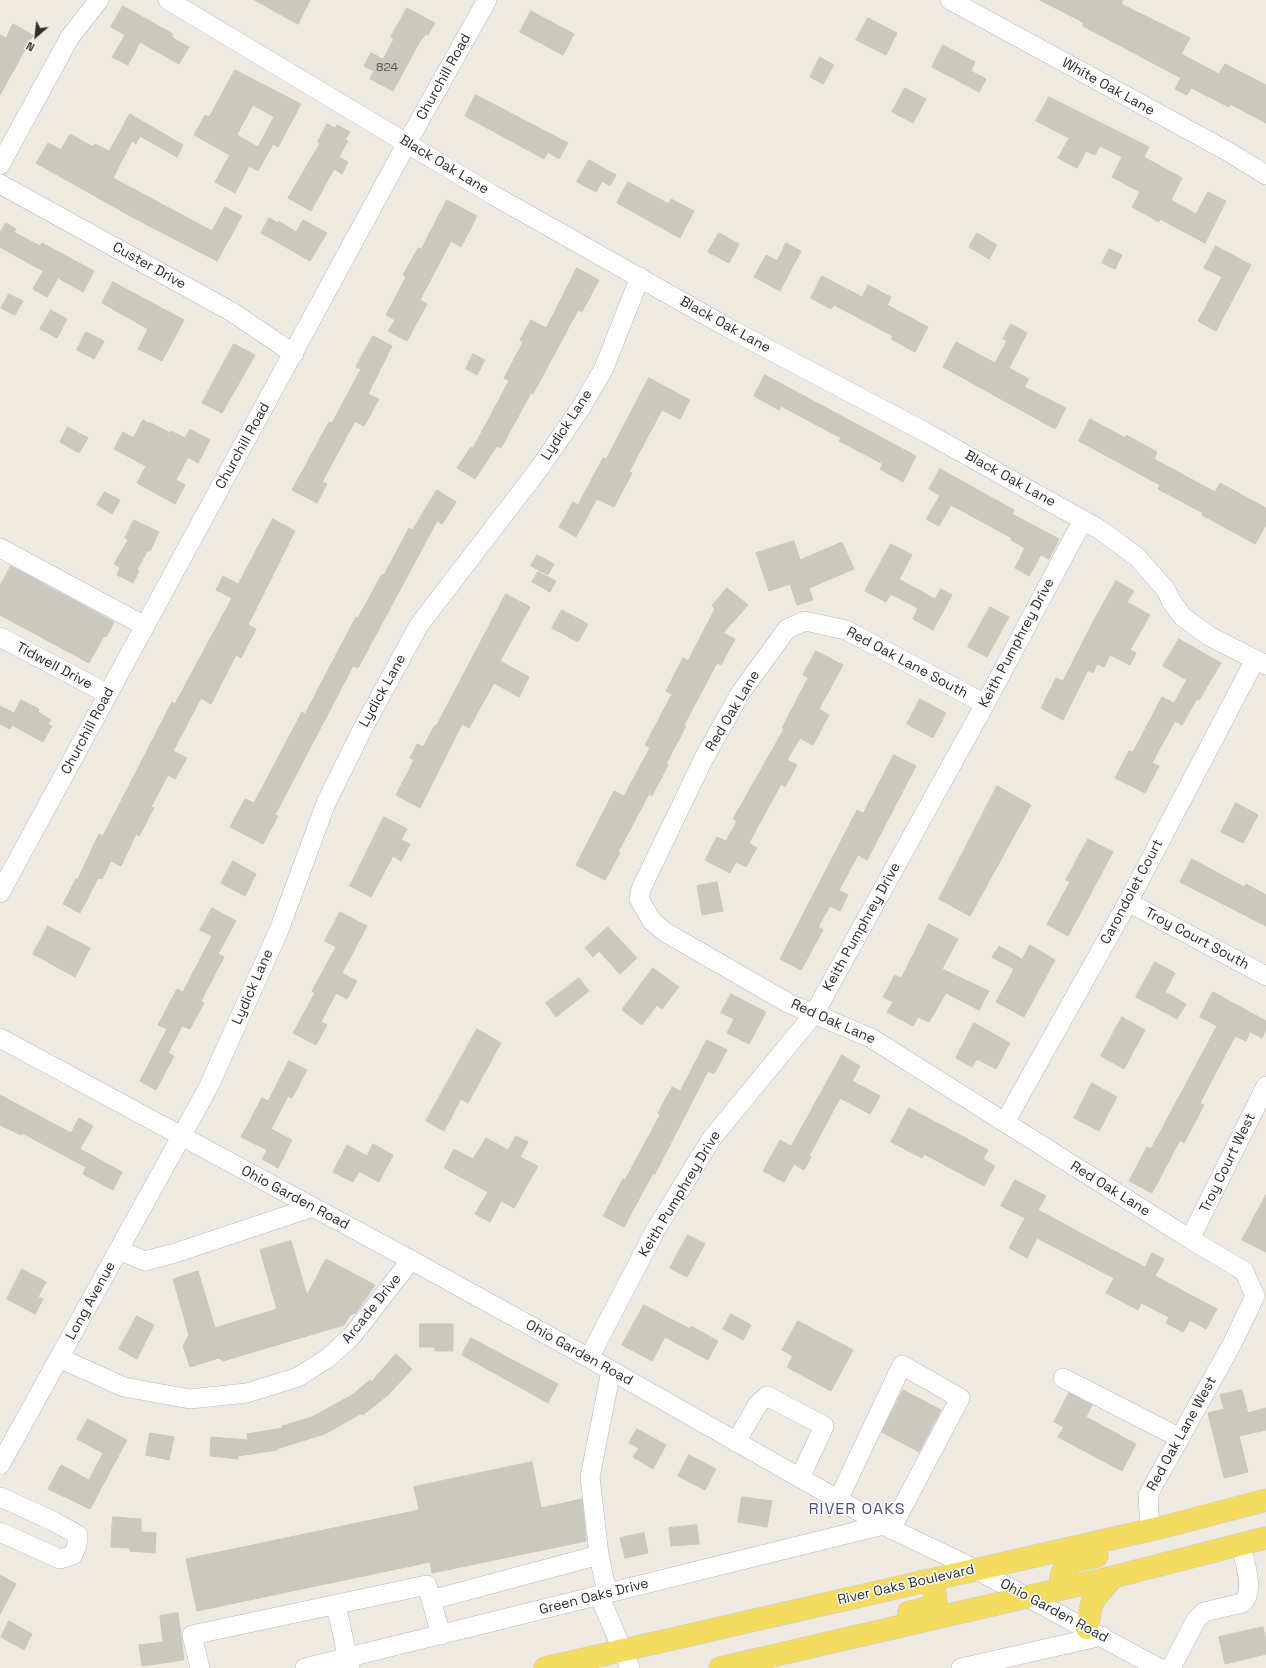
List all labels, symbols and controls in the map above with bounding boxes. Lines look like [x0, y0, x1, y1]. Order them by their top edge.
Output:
north arrow [16, 16, 56, 56]
street label: Churchill Road [413, 31, 475, 123]
text: N [24, 39, 37, 55]
street label: White Oak Lane [1059, 55, 1157, 119]
house number: 824 [376, 61, 398, 75]
street label: Black Oak Lane [396, 132, 492, 198]
street label: Custer Drive [109, 239, 189, 293]
street label: Black Oak Lane [677, 293, 773, 357]
street label: Lydick Lane [538, 387, 596, 463]
street label: Churchill Road [212, 400, 274, 492]
street label: Black Oak Lane [962, 447, 1058, 511]
street label: Keith Pumphrey Drive [976, 575, 1058, 711]
street label: Red Oak Lane South [843, 624, 971, 702]
street label: Tidwell Drive [13, 639, 95, 693]
street label: Lydick Lane [356, 652, 410, 730]
street label: Red Oak Lane [702, 668, 764, 754]
street label: Churchill Road [58, 685, 118, 777]
street label: Carondolet Court [1097, 837, 1167, 947]
street label: Keith Pumphrey Drive [820, 860, 904, 994]
street label: Troy Court South [1142, 905, 1252, 973]
street label: Lydick Lane [229, 947, 277, 1027]
street label: Red Oak Lane [788, 996, 878, 1048]
street label: Troy Court West [1197, 1111, 1259, 1215]
street label: Keith Pumphrey Drive [636, 1128, 724, 1260]
street label: Red Oak Lane [1067, 1158, 1153, 1220]
street label: Ohio Garden Road [238, 1162, 352, 1234]
street label: Long Avenue [63, 1259, 119, 1343]
street label: Arcade Drive [339, 1271, 405, 1347]
street label: Ohio Garden Road [523, 1317, 635, 1389]
street label: Red Oak Lane West [1144, 1374, 1220, 1494]
district label: RIVER OAKS [808, 1500, 906, 1520]
street label: River Oaks Boulevard [836, 1561, 976, 1609]
street label: Green Oaks Drive [537, 1575, 651, 1619]
street label: Ohio Garden Road [997, 1575, 1111, 1647]

